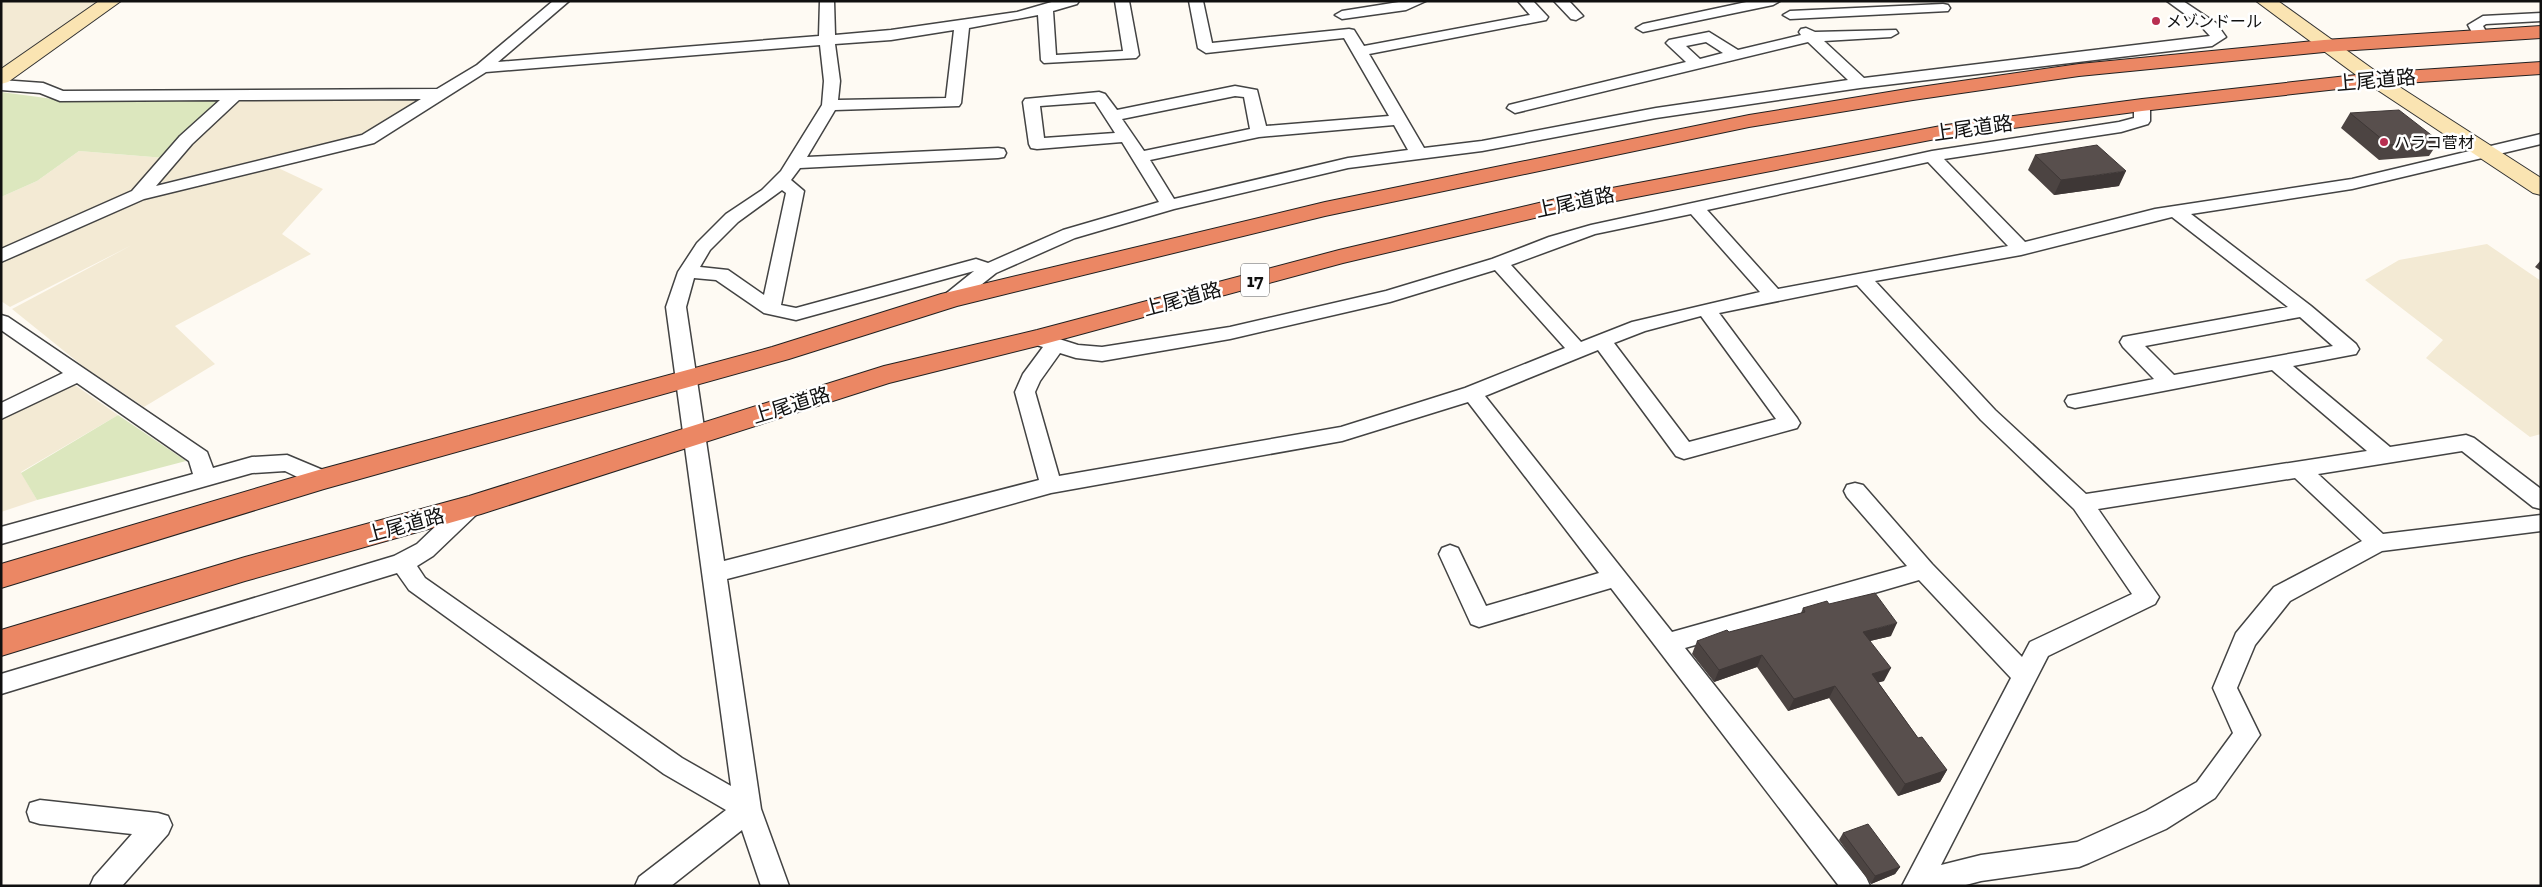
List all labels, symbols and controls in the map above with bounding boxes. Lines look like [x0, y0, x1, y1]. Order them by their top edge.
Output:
place label: メゾンドール [2166, 12, 2262, 31]
marker: メゾンドール [2150, 15, 2162, 27]
street label: 上尾道路 [2335, 65, 2417, 95]
street label: 上尾道路 [1932, 111, 2014, 145]
place label: ハラコ菅材 [2394, 133, 2474, 152]
marker: ハラコ菅材 [2378, 136, 2390, 148]
street label: 上尾道路 [1533, 182, 1617, 222]
road number: 17 [1241, 264, 1269, 296]
street label: 上尾道路 [1140, 277, 1224, 321]
street label: 上尾道路 [749, 382, 833, 428]
street label: 上尾道路 [363, 503, 447, 547]

